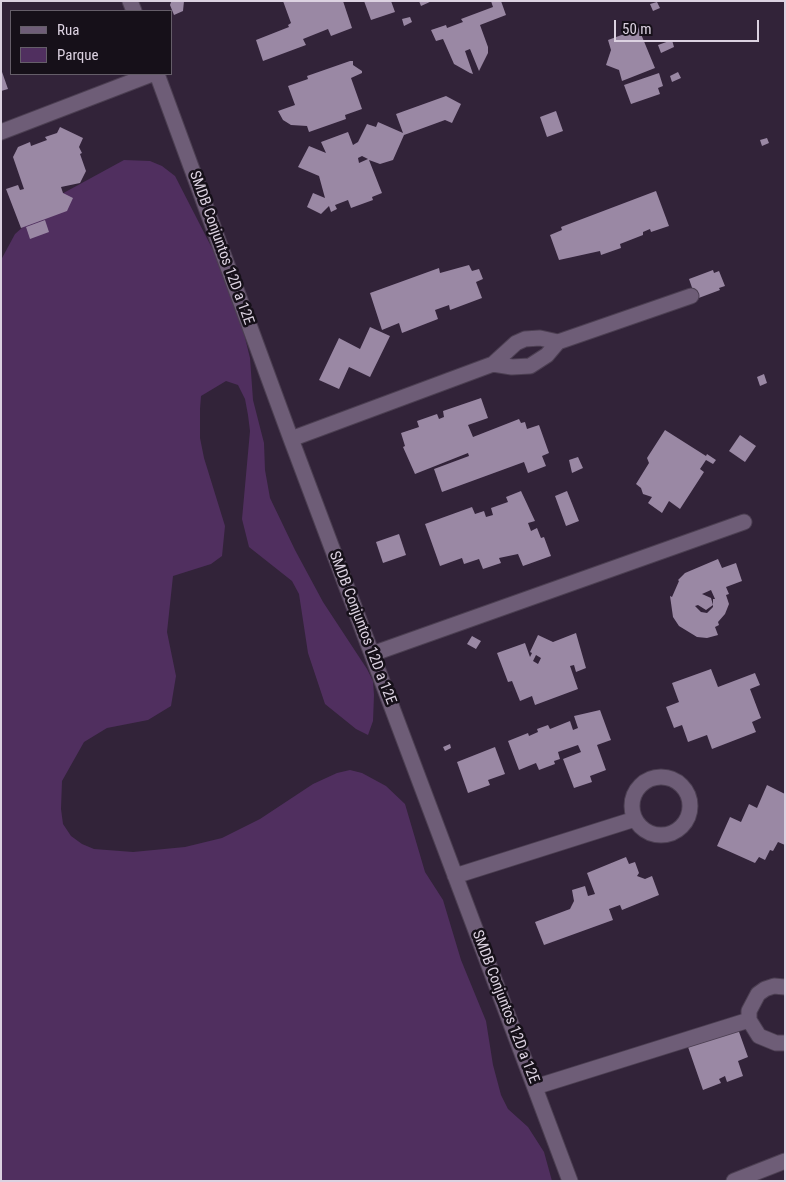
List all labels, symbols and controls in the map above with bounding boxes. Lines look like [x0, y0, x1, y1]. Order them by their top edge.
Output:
legend [10, 10, 172, 75]
scale bar [616, 10, 761, 42]
text: 50 m [622, 20, 652, 38]
text: Rua [57, 21, 79, 39]
text: Parque [57, 46, 99, 64]
street label: SMDB Conjuntos 12D a 12E [185, 169, 257, 327]
street label: SMDB Conjuntos 12D a 12E [325, 549, 399, 707]
street label: SMDB Conjuntos 12D a 12E [468, 928, 542, 1086]

